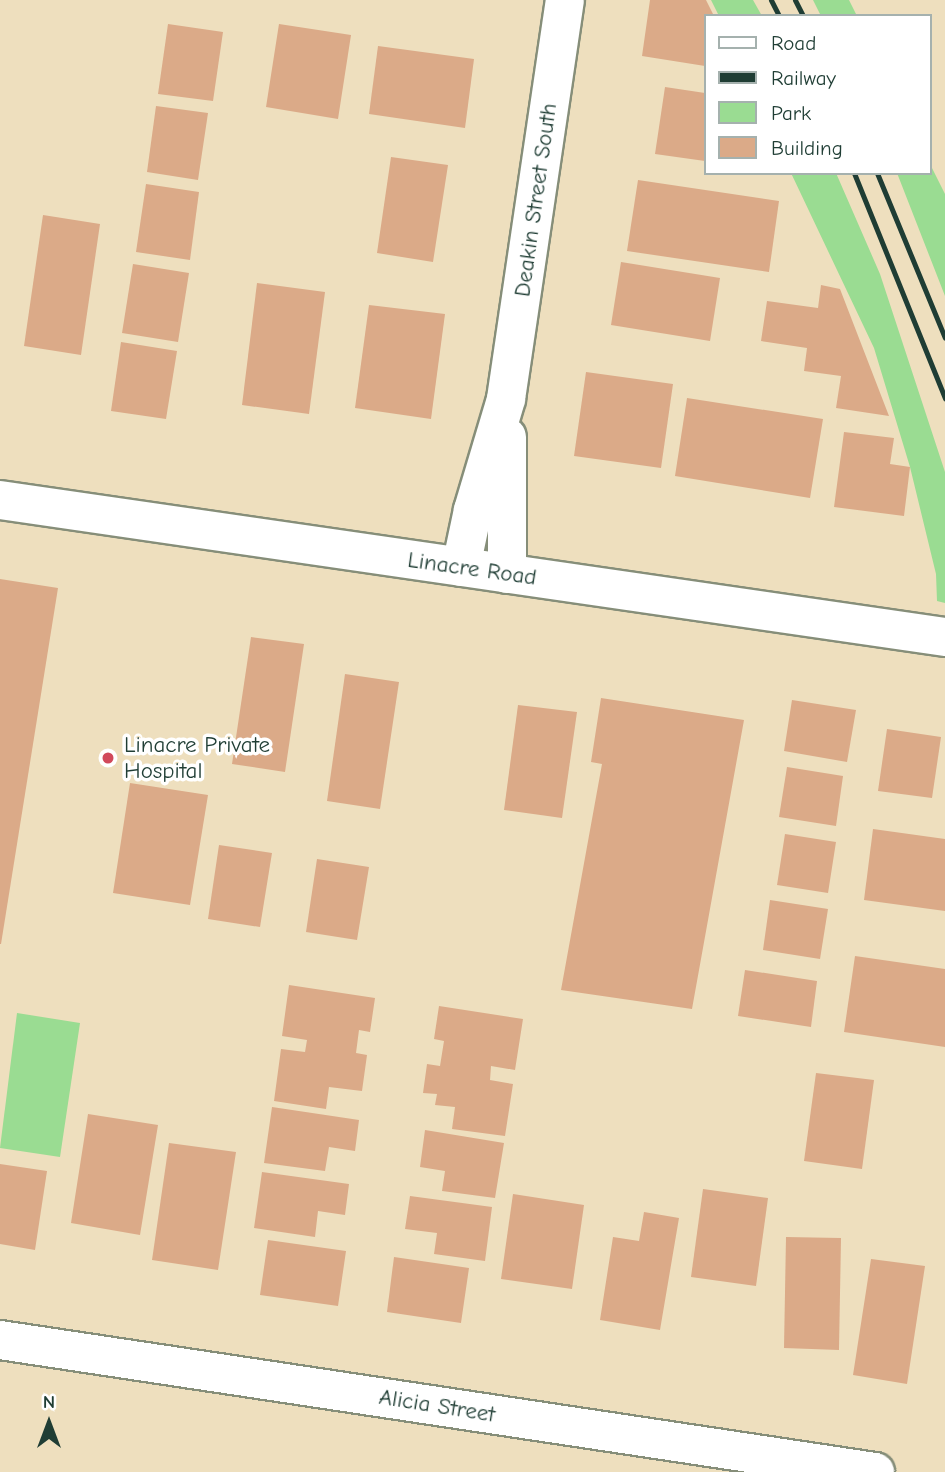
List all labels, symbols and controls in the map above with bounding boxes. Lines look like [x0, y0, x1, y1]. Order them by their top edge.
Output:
legend [704, 14, 931, 175]
text: Road [771, 31, 816, 55]
text: Railway [771, 66, 836, 90]
street label: Deakin Street South [509, 101, 563, 299]
text: Park [771, 101, 811, 125]
text: Building [771, 136, 843, 160]
street label: Linacre Road [406, 546, 538, 592]
place label: Linacre Private Hospital [124, 731, 270, 785]
marker: Linacre Private Hospital [98, 748, 118, 768]
street label: Alicia Street [377, 1383, 497, 1429]
north arrow [14, 1388, 84, 1458]
text: N [43, 1391, 55, 1413]

